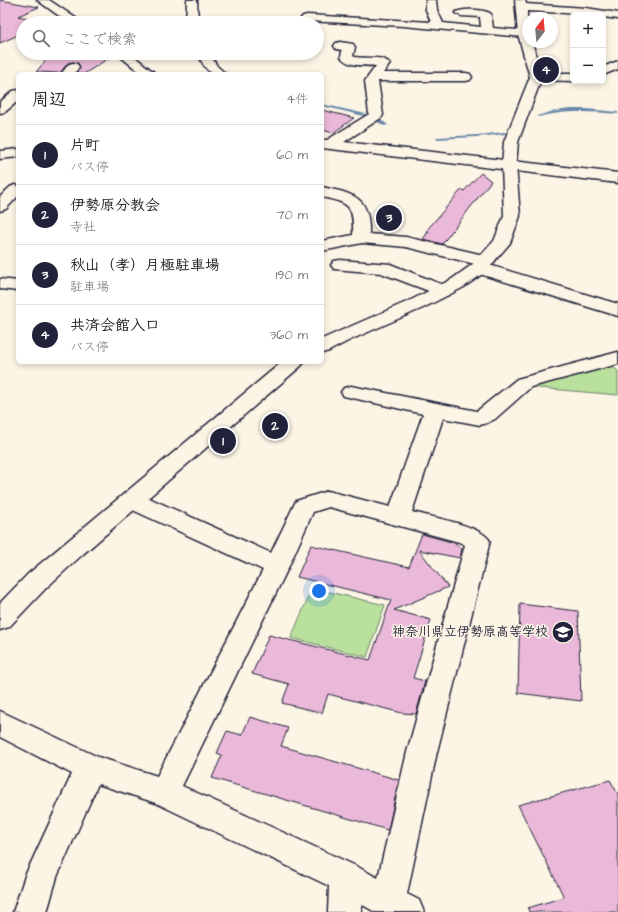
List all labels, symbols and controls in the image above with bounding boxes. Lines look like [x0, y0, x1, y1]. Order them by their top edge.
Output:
north arrow [522, 12, 558, 48]
map controls [570, 12, 606, 84]
button: + [570, 12, 606, 48]
search box [16, 16, 324, 60]
icon: search [30, 27, 52, 49]
text: ここで検索 [62, 29, 137, 50]
button: − [570, 48, 606, 84]
pin: 4 [533, 55, 559, 85]
text: 周辺 [32, 88, 66, 112]
text: 4件 [286, 90, 308, 108]
text: 片町 [70, 135, 100, 156]
text: 1 [44, 146, 46, 164]
text: 60 m [276, 146, 308, 164]
text: バス停 [70, 158, 109, 176]
text: 伊勢原分教会 [70, 195, 160, 216]
pin: 3 [376, 203, 402, 233]
text: 2 [41, 206, 49, 224]
text: 70 m [276, 206, 308, 224]
text: 寺社 [70, 218, 96, 236]
text: 秋山（孝）月極駐車場 [70, 255, 220, 276]
text: 3 [42, 266, 48, 284]
text: 190 m [275, 266, 308, 284]
text: 駐車場 [70, 278, 109, 296]
text: 共済会館入口 [70, 315, 160, 336]
text: 4 [41, 326, 49, 344]
text: 360 m [270, 326, 308, 344]
text: バス停 [70, 338, 109, 356]
pin: 2 [262, 411, 288, 441]
pin: 1 [210, 426, 236, 456]
your location [309, 581, 329, 601]
school or university icon: 神奈川県立伊勢原高等学校 [550, 619, 576, 645]
place label: 神奈川県立伊勢原高等学校 [392, 623, 548, 641]

